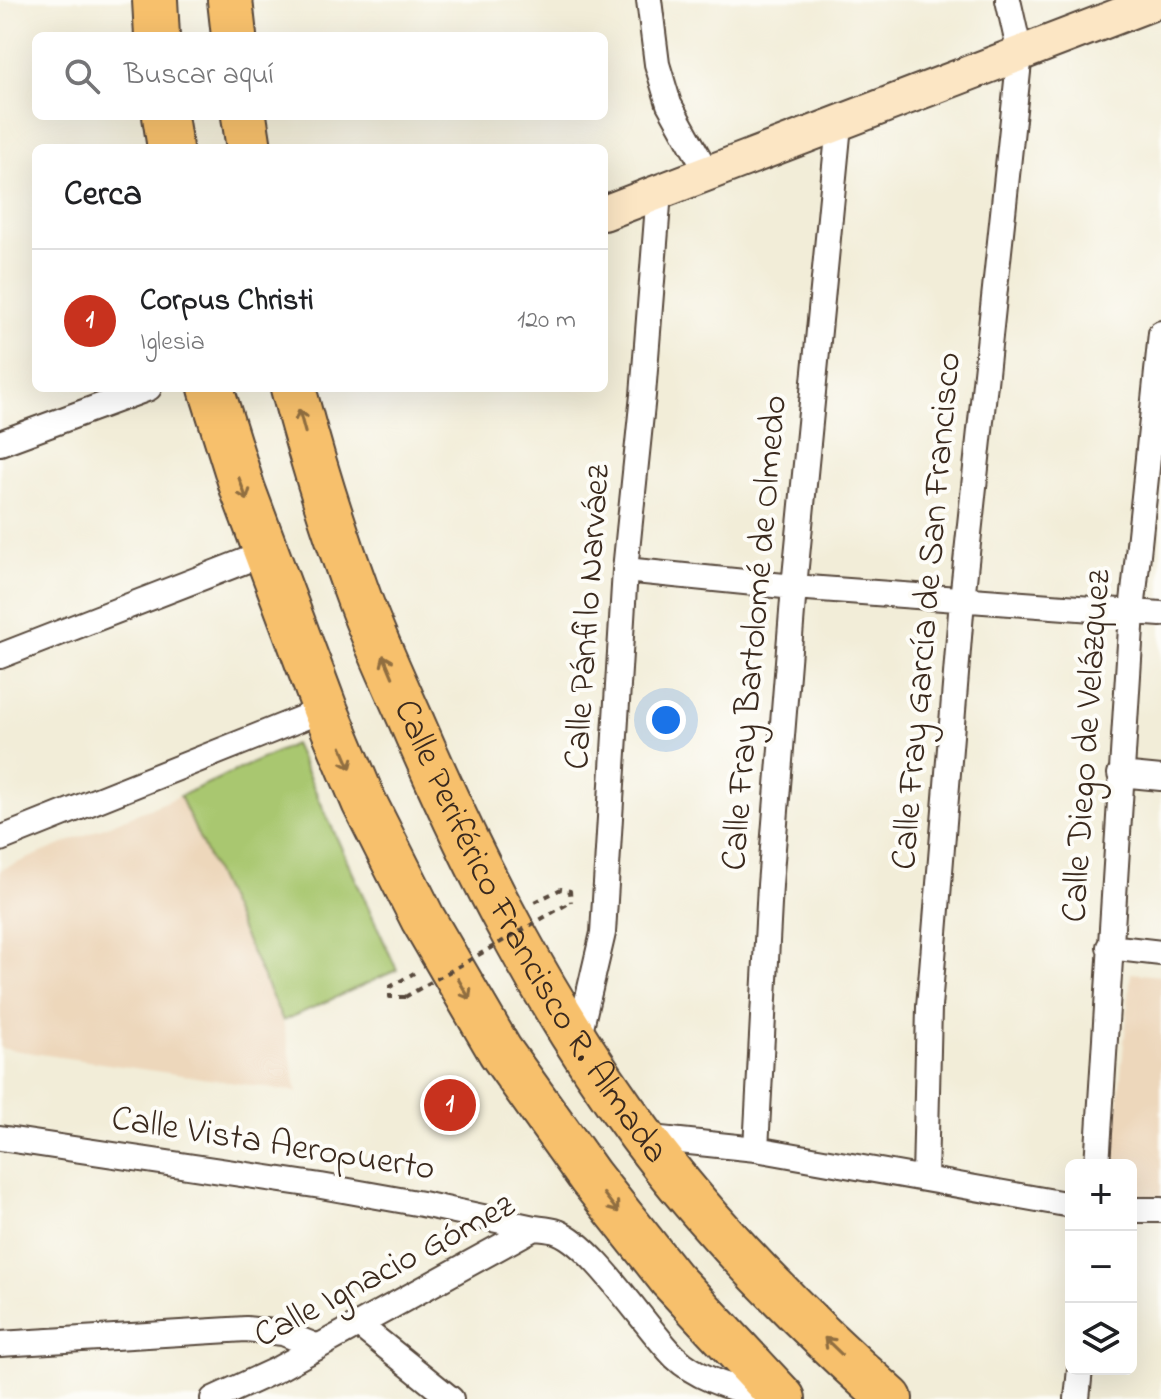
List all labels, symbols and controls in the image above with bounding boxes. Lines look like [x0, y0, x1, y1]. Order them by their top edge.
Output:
search box [32, 32, 608, 120]
icon: search [60, 54, 104, 98]
text: Buscar aquí [124, 54, 274, 98]
text: Cerca [64, 171, 142, 221]
text: Corpus Christi [140, 280, 314, 324]
text: 1 [86, 302, 94, 340]
text: 120 m [517, 302, 576, 340]
text: Iglesia [140, 324, 205, 362]
street label: Calle Fray García de San Francisco [879, 350, 977, 872]
street label: Calle Fray Bartolomé de Olmedo [709, 393, 803, 873]
one-way arrow [293, 409, 308, 435]
street label: Calle Pánfilo Narváez [552, 461, 626, 772]
one-way arrow [236, 476, 251, 501]
street label: Calle Diego de Velázquez [1049, 567, 1127, 924]
one-way arrow [379, 654, 394, 679]
street label: Calle Periférico Francisco R. Almada [379, 691, 680, 1175]
your location [646, 700, 686, 740]
one-way arrow [339, 745, 354, 770]
one-way arrow [456, 977, 472, 1000]
pin: 1 [424, 1075, 476, 1135]
street label: Calle Vista Aeropuerto [107, 1093, 439, 1197]
map controls [1065, 1159, 1137, 1375]
button: + [1065, 1159, 1137, 1231]
street label: Calle Ignacio Gómez [245, 1180, 526, 1363]
one-way arrow [602, 1192, 620, 1213]
button: − [1065, 1231, 1137, 1303]
button: layers [1065, 1303, 1137, 1375]
one-way arrow [824, 1337, 843, 1356]

